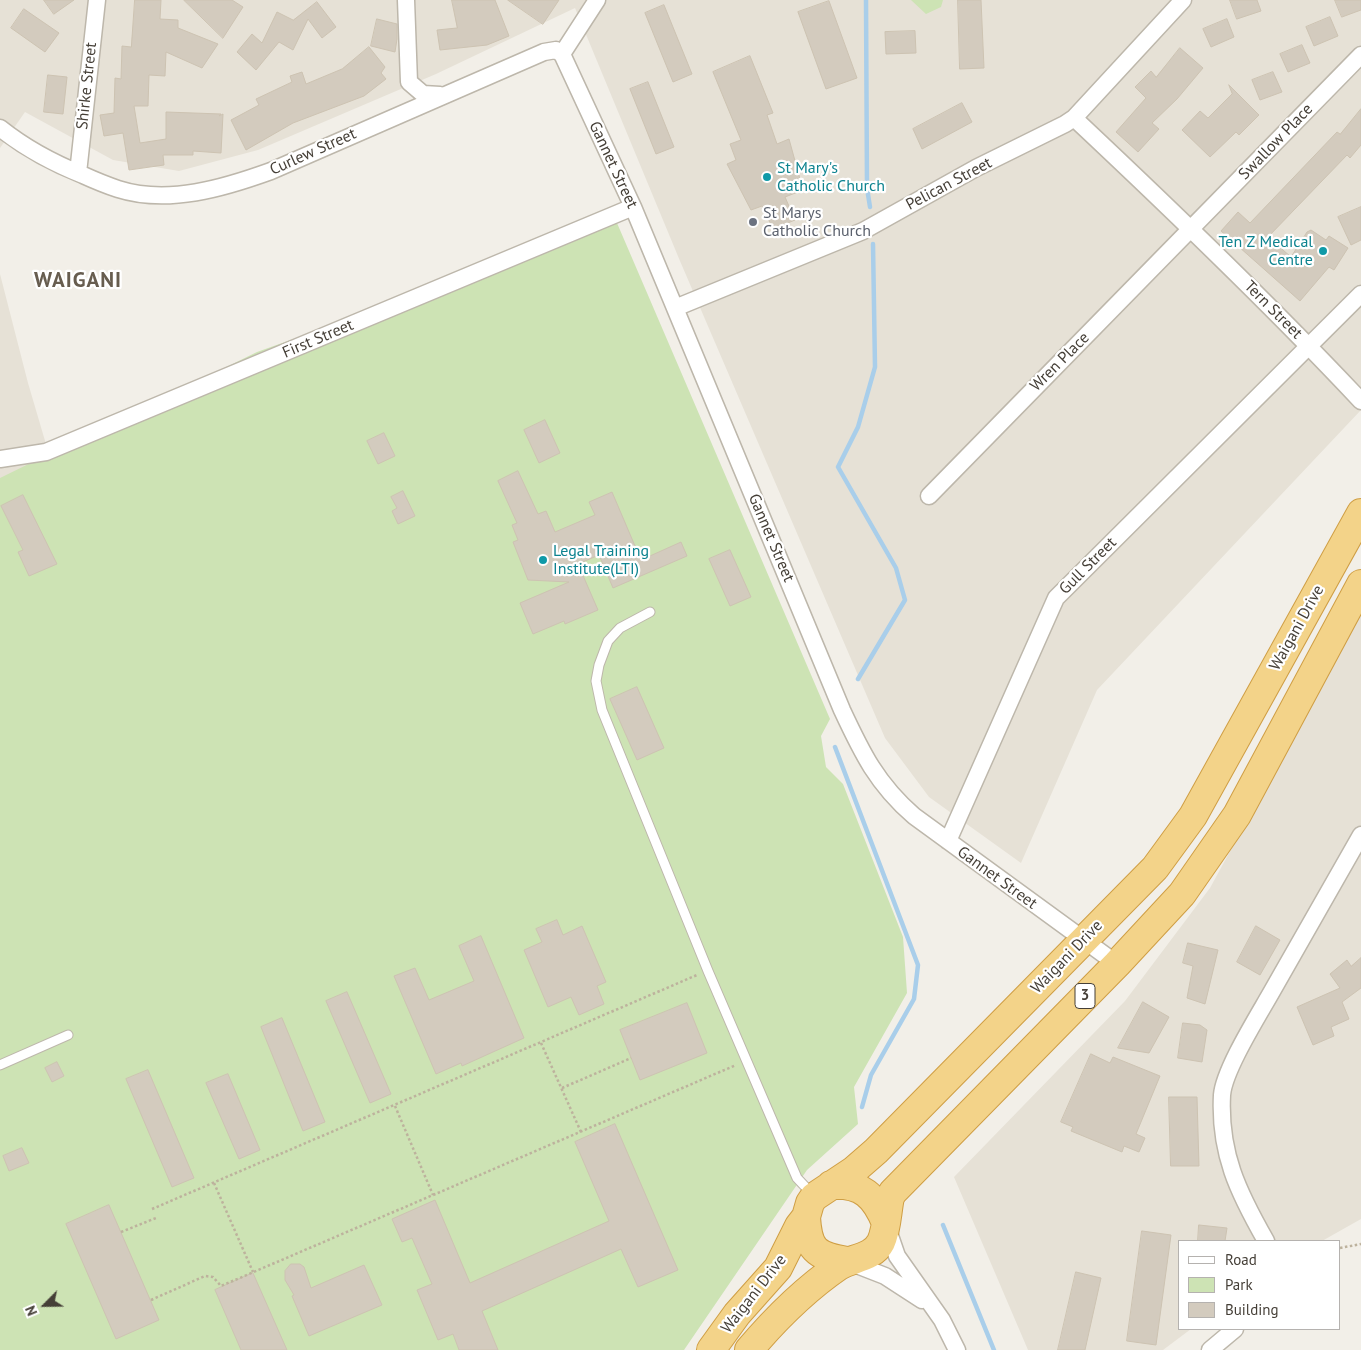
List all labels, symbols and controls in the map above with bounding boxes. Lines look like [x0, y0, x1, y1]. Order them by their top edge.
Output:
street label: Shirke Street [73, 41, 101, 131]
street label: Swallow Place [1235, 100, 1317, 184]
street label: Gannet Street [584, 118, 642, 212]
street label: Curlew Street [267, 124, 359, 180]
street label: Pelican Street [903, 153, 995, 215]
place label: St Mary's Catholic Church [777, 158, 885, 196]
marker: St Mary's Catholic Church [761, 171, 773, 183]
place label: St Marys Catholic Church [763, 203, 871, 241]
marker: St Marys Catholic Church [747, 216, 759, 228]
place label: Ten Z Medical Centre [1219, 232, 1313, 270]
marker: Ten Z Medical Centre [1317, 245, 1329, 257]
district label: WAIGANI [33, 268, 123, 294]
street label: Tern Street [1240, 277, 1306, 343]
street label: First Street [280, 315, 356, 363]
street label: Wren Place [1026, 328, 1094, 396]
street label: Gannet Street [744, 491, 798, 585]
street label: Gull Street [1055, 533, 1121, 599]
place label: Legal Training Institute(LTI) [553, 541, 649, 579]
marker: Legal Training Institute(LTI) [537, 554, 549, 566]
street label: Waigani Drive [1266, 582, 1328, 674]
street label: Gannet Street [953, 843, 1041, 913]
street label: Waigani Drive [1027, 916, 1107, 998]
road number: 3 [1075, 984, 1095, 1008]
legend [1178, 1240, 1341, 1330]
text: Road [1225, 1250, 1257, 1269]
street label: Waigani Drive [717, 1251, 791, 1337]
text: Park [1225, 1275, 1253, 1294]
north arrow [20, 1280, 70, 1330]
text: Building [1225, 1300, 1279, 1319]
text: N [21, 1303, 41, 1319]

